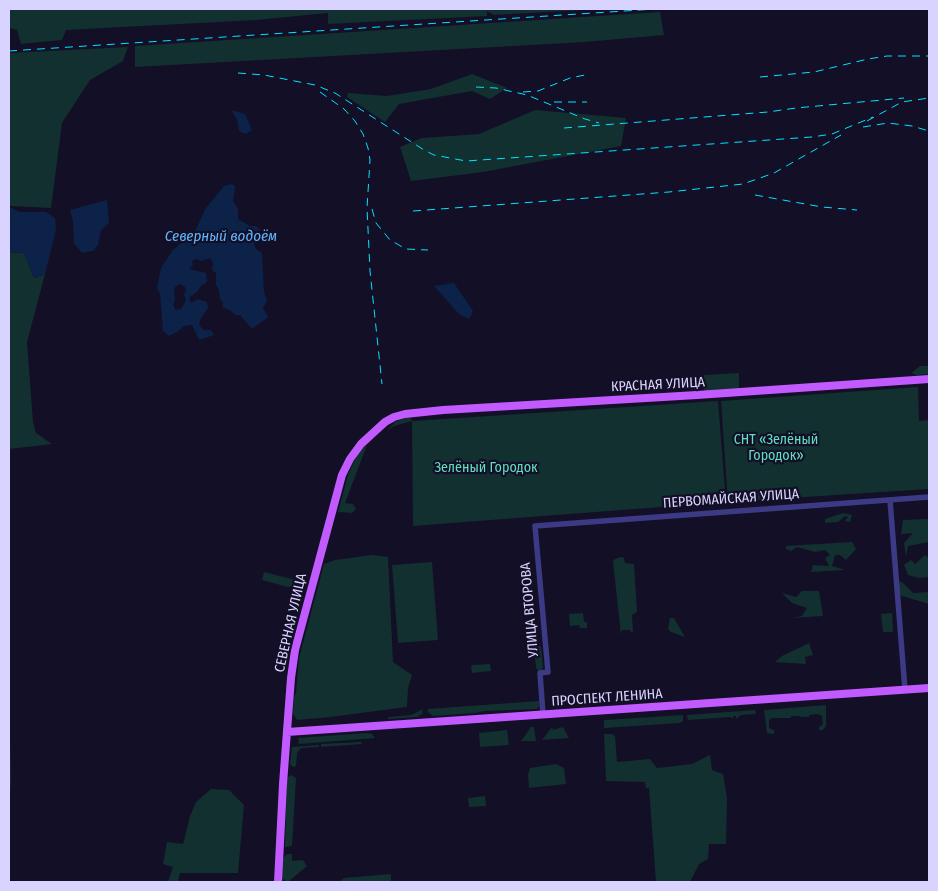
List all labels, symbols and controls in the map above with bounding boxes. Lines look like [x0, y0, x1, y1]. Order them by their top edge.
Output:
water label: Северный водоём [165, 228, 277, 246]
street label: КРАСНАЯ УЛИЦА [611, 374, 705, 396]
park label: СНТ «Зелёный Городок» [734, 432, 818, 464]
park label: Зелёный Городок [434, 460, 538, 476]
street label: ПЕРВОМАЙСКАЯ УЛИЦА [662, 486, 800, 512]
street label: УЛИЦА ВТОРОВА [517, 562, 543, 658]
street label: СЕВЕРНАЯ УЛИЦА [271, 572, 311, 674]
street label: ПРОСПЕКТ ЛЕНИНА [551, 686, 663, 710]

